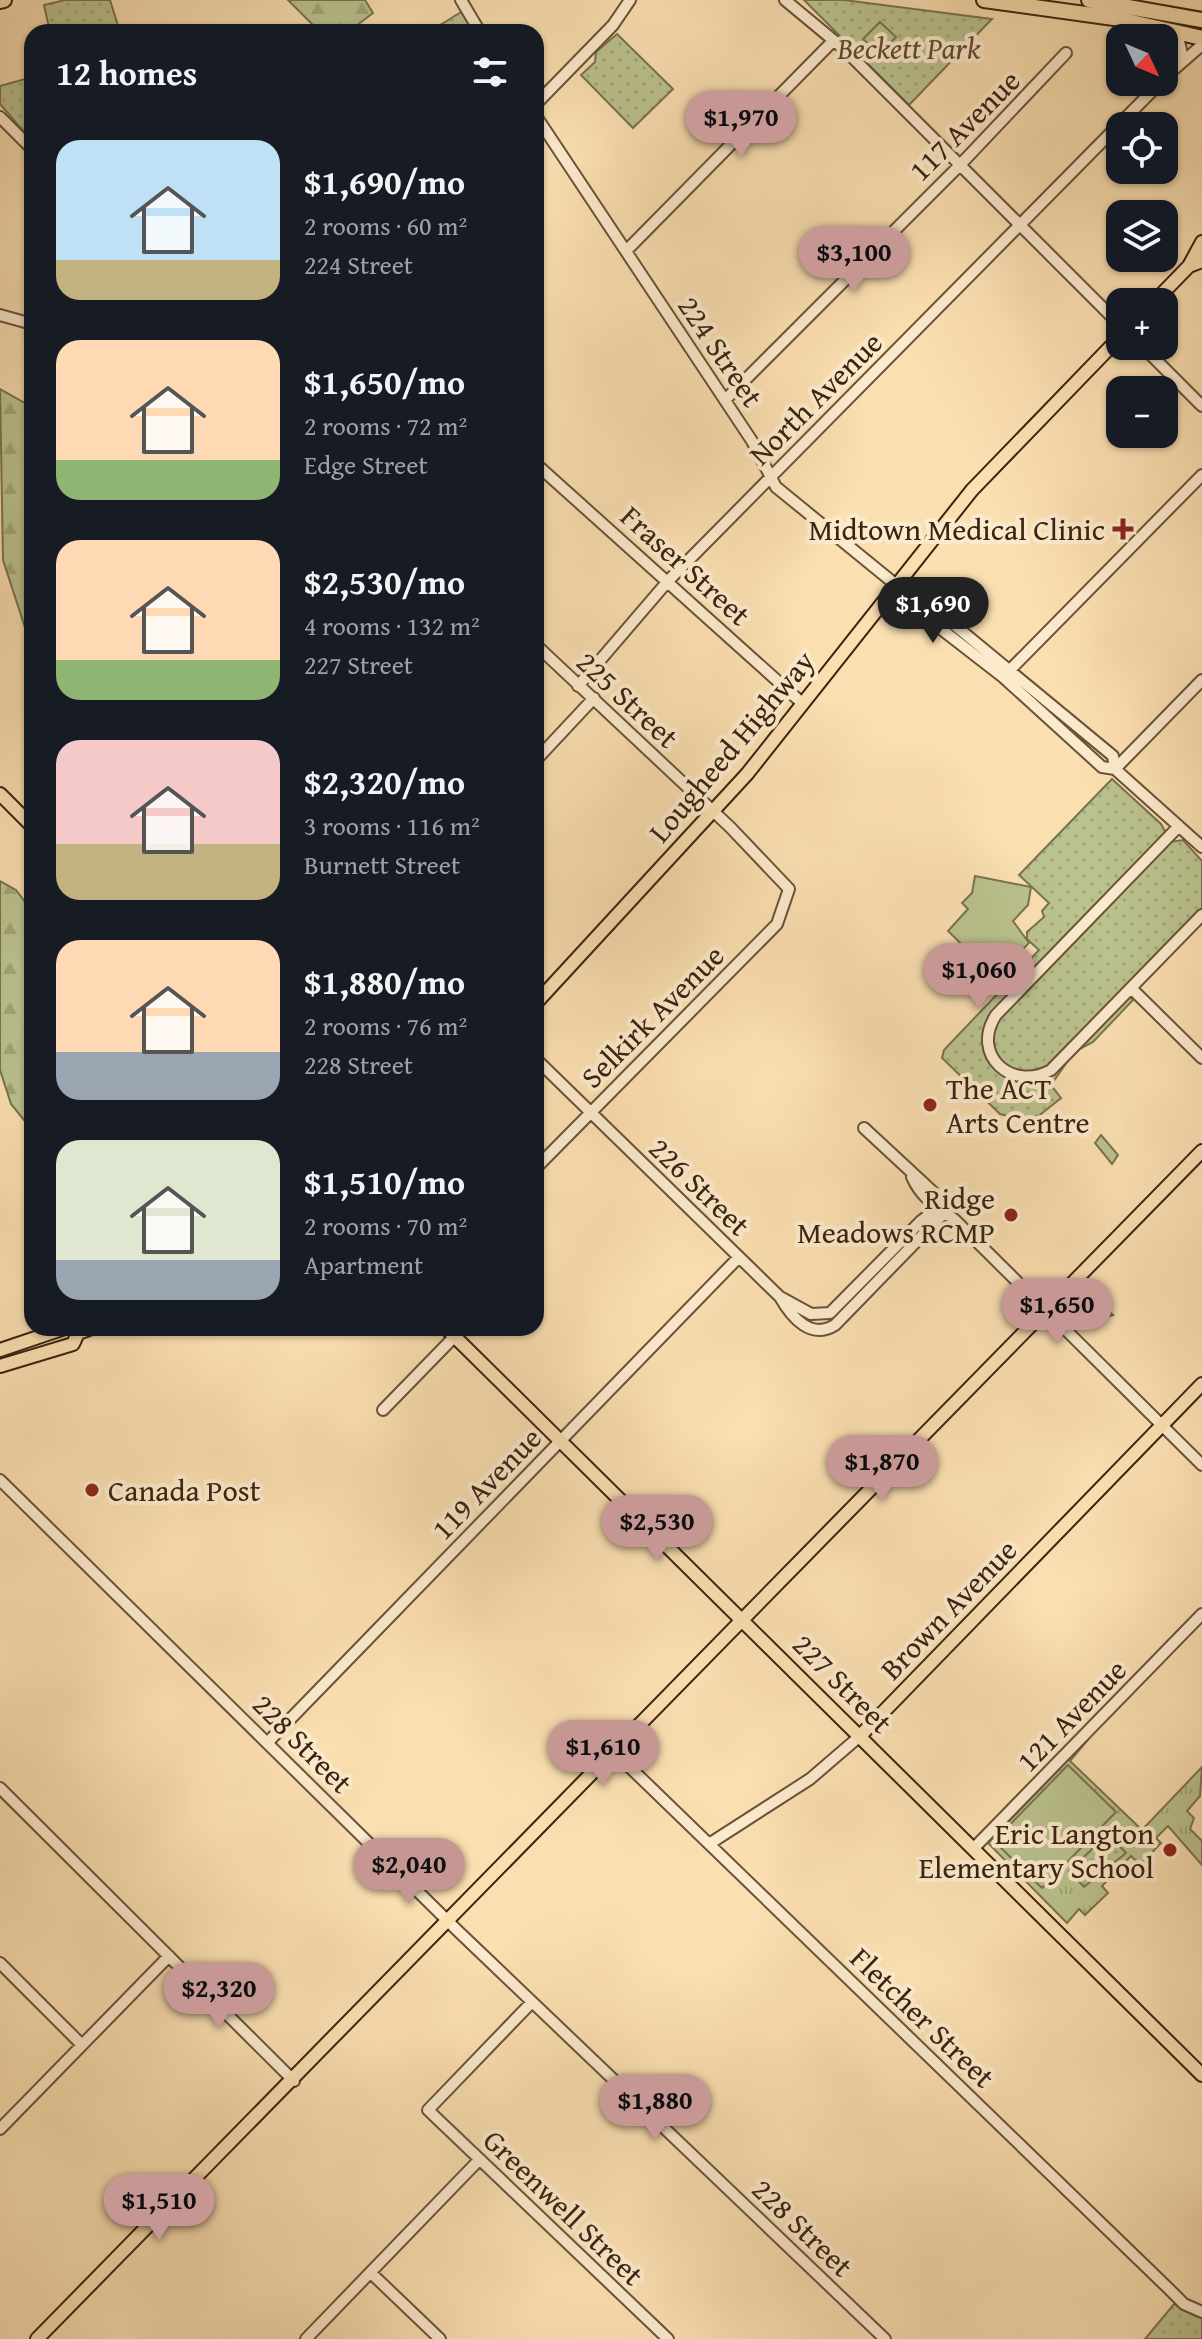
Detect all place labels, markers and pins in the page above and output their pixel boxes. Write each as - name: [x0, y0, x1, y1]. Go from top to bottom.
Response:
- pin: $1,970: [676, 91, 806, 159]
- pin: $3,100: [789, 226, 919, 294]
- place label: Midtown Medical Clinic: [808, 507, 1105, 551]
- marker: Midtown Medical Clinic: [1112, 518, 1134, 540]
- pin: $1,690: [868, 577, 998, 645]
- pin: $1,060: [914, 943, 1044, 1011]
- place label: The ACT Arts Centre: [946, 1066, 1089, 1144]
- marker: The ACT Arts Centre: [921, 1096, 939, 1114]
- place label: Ridge Meadows RCMP: [797, 1176, 995, 1254]
- marker: Ridge Meadows RCMP: [1002, 1206, 1020, 1224]
- pin: $1,650: [992, 1278, 1122, 1346]
- pin: $1,870: [817, 1435, 947, 1503]
- place label: Canada Post: [108, 1468, 261, 1512]
- marker: Canada Post: [83, 1481, 101, 1499]
- pin: $2,530: [592, 1495, 722, 1563]
- pin: $1,610: [538, 1720, 668, 1788]
- place label: Eric Langton Elementary School: [919, 1811, 1154, 1889]
- pin: $2,040: [344, 1838, 474, 1906]
- marker: Eric Langton Elementary School: [1161, 1841, 1179, 1859]
- pin: $2,320: [154, 1962, 284, 2030]
- pin: $1,880: [590, 2074, 720, 2142]
- pin: $1,510: [94, 2174, 224, 2242]

